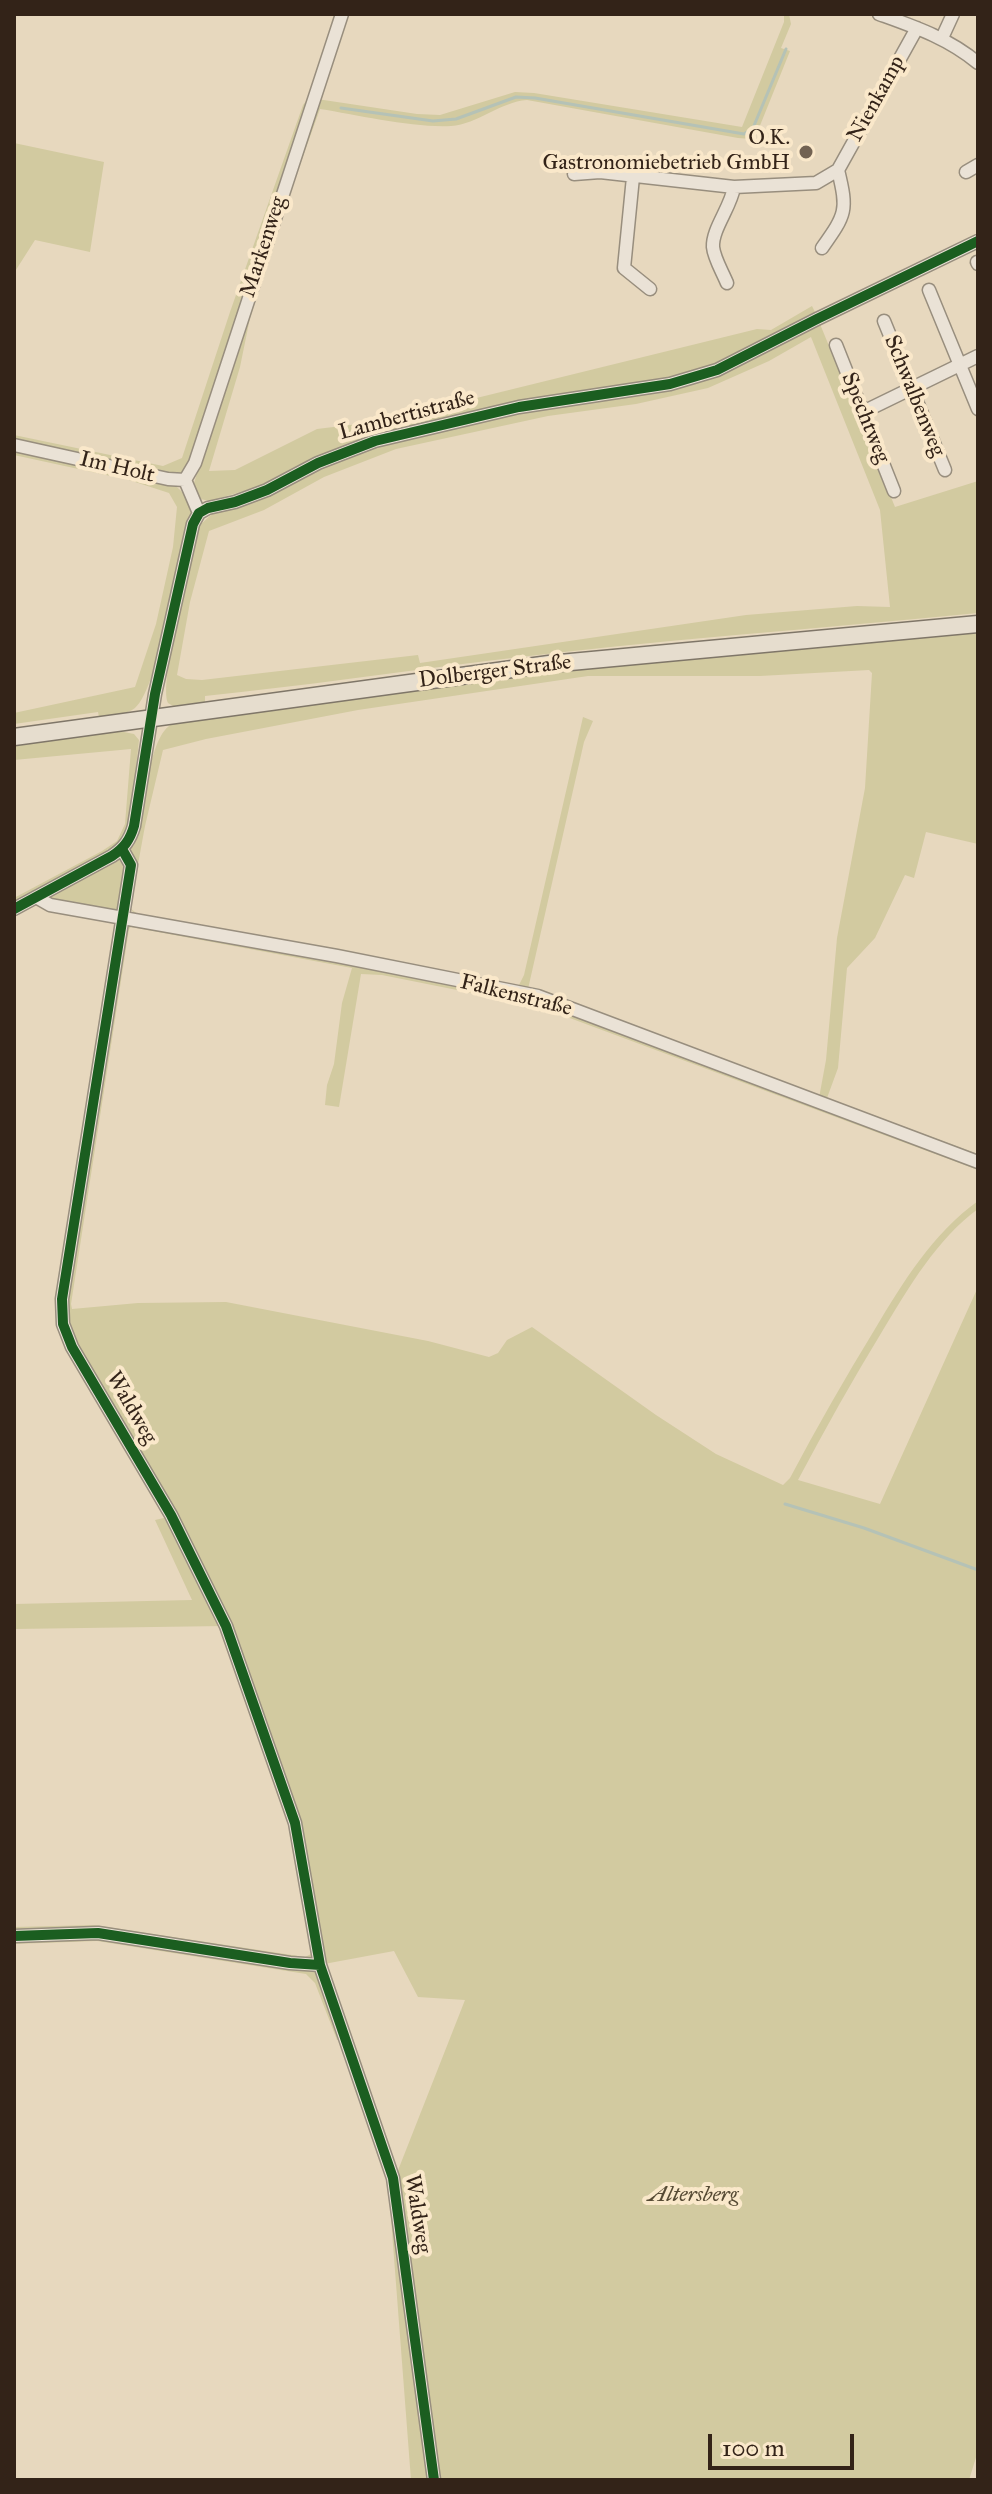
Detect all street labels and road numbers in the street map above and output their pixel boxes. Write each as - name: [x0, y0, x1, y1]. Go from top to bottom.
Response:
- street label: Nienkamp: [843, 51, 911, 147]
- street label: Markenweg: [235, 193, 293, 301]
- street label: Schwalbenweg: [878, 331, 950, 461]
- street label: Spechtweg: [835, 369, 895, 467]
- street label: Lambertistraße: [336, 385, 478, 447]
- street label: Im Holt: [77, 447, 157, 489]
- street label: Dolberger Straße: [417, 650, 573, 694]
- street label: Falkenstraße: [457, 969, 575, 1023]
- street label: Waldweg: [100, 1367, 162, 1449]
- street label: Waldweg: [398, 2173, 436, 2255]

